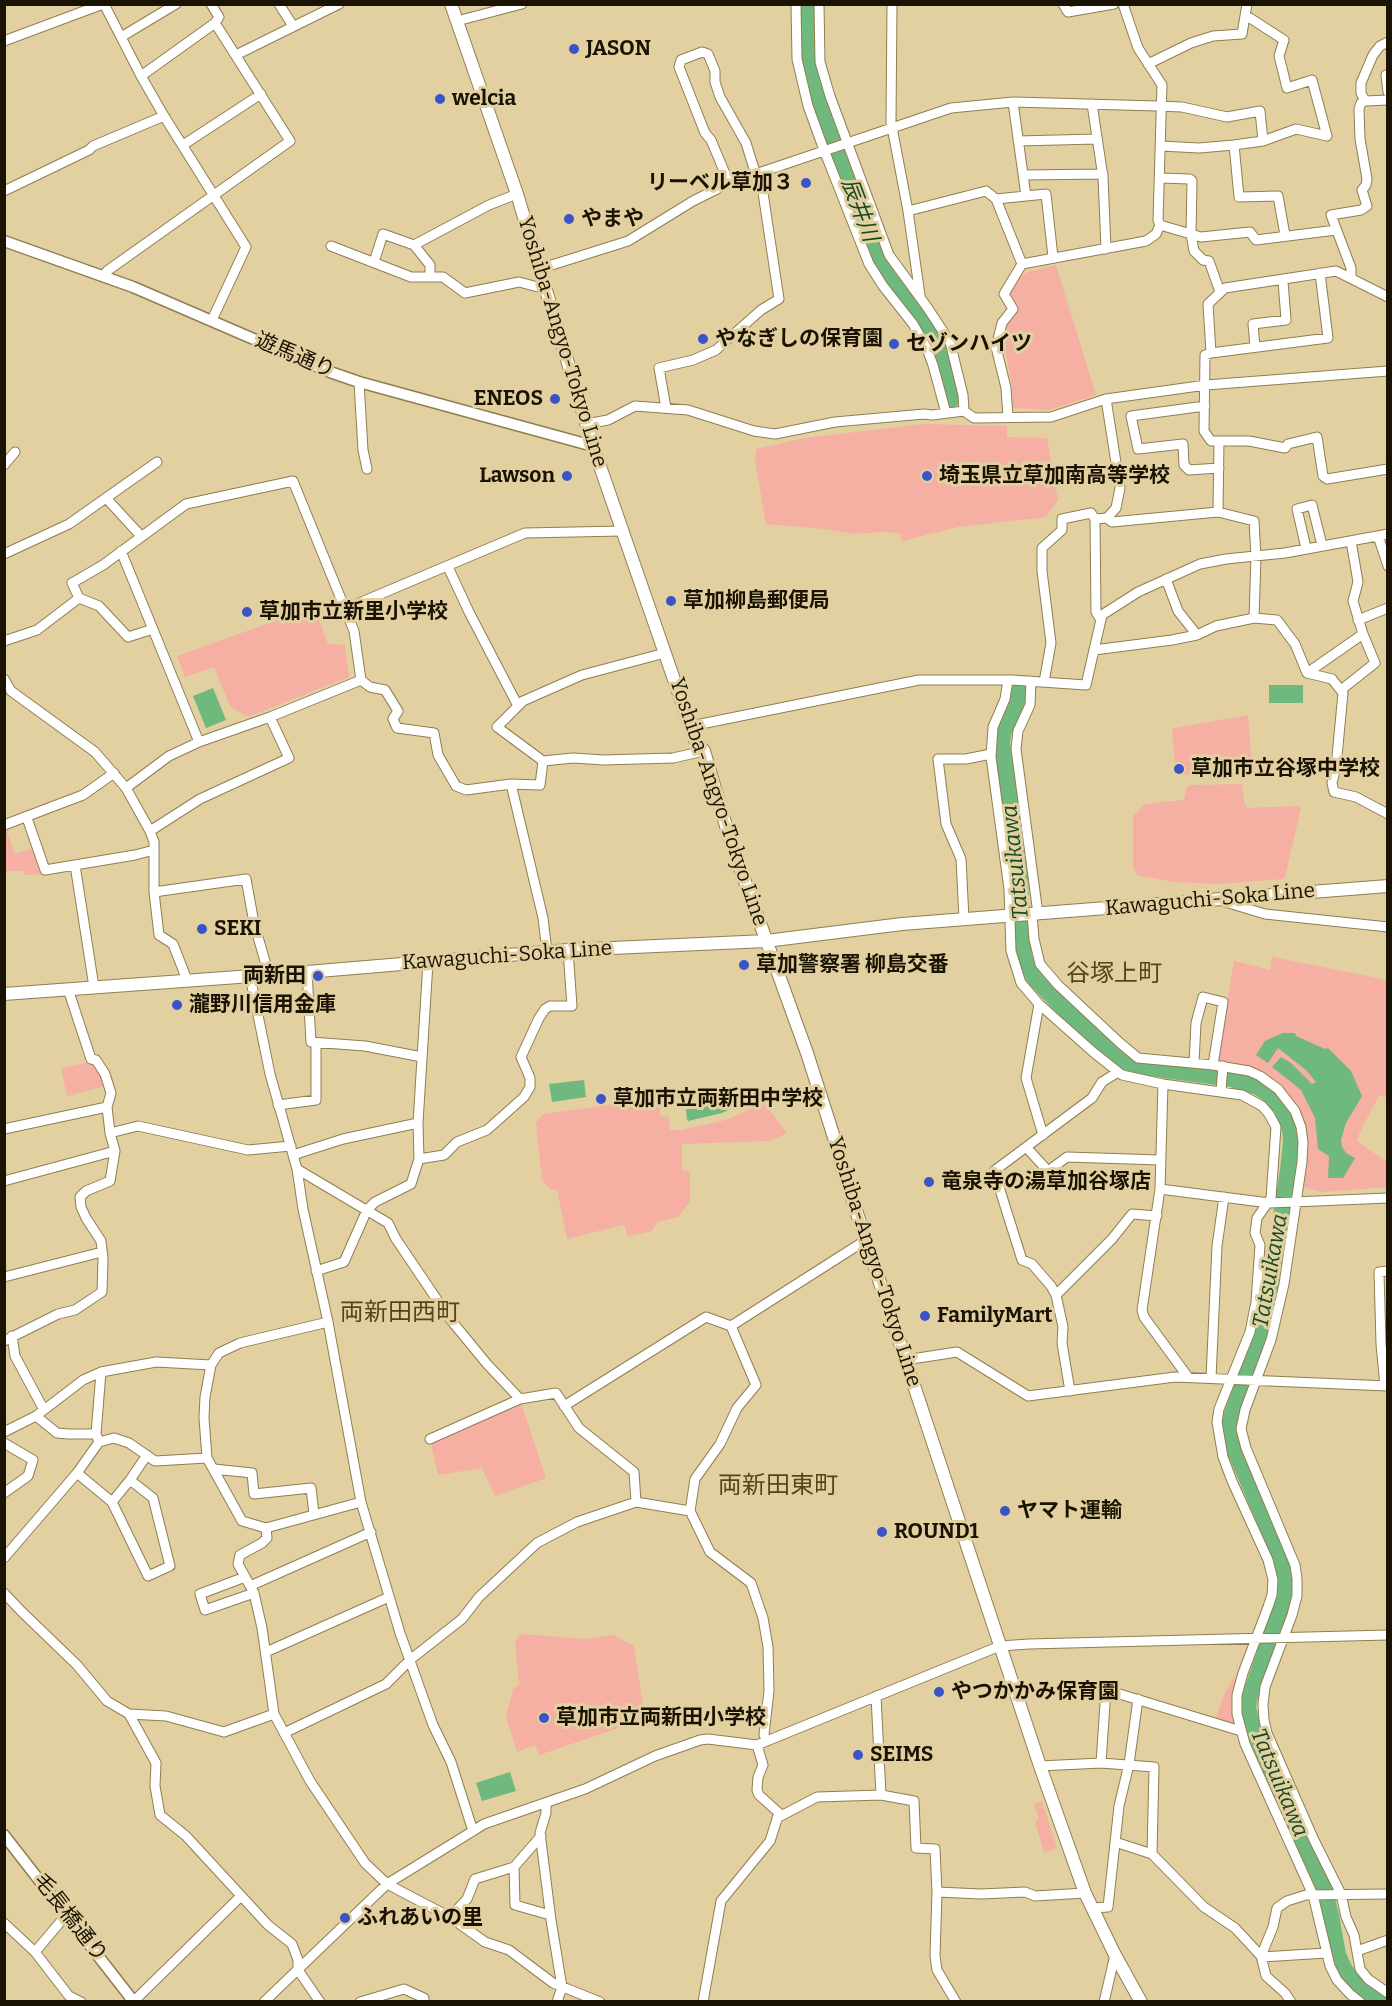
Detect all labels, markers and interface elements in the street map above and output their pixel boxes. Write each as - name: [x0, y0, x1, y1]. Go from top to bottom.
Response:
- place label: JASON: [586, 36, 651, 62]
- marker: JASON: [567, 42, 581, 56]
- place label: welcia: [452, 86, 516, 112]
- marker: welcia: [433, 92, 447, 106]
- place label: リーベル草加３: [647, 170, 794, 196]
- water label: 辰井川: [835, 174, 883, 246]
- marker: リーベル草加３: [799, 176, 813, 190]
- place label: やまや: [581, 206, 644, 232]
- marker: やまや: [562, 212, 576, 226]
- street label: Yoshiba-Angyo-Tokyo Line: [512, 214, 612, 470]
- place label: やなぎしの保育園: [715, 326, 883, 352]
- street label: 遊馬通り: [251, 328, 339, 384]
- place label: セゾンハイツ: [906, 331, 1032, 357]
- marker: やなぎしの保育園: [696, 332, 710, 346]
- marker: セゾンハイツ: [887, 337, 901, 351]
- place label: ENEOS: [474, 386, 543, 412]
- marker: ENEOS: [548, 392, 562, 406]
- place label: Lawson: [479, 463, 555, 489]
- place label: 埼玉県立草加南高等学校: [939, 463, 1170, 489]
- marker: Lawson: [560, 469, 574, 483]
- marker: 埼玉県立草加南高等学校: [920, 469, 934, 483]
- place label: 草加柳島郵便局: [683, 588, 830, 614]
- marker: 草加柳島郵便局: [664, 594, 678, 608]
- place label: 草加市立新里小学校: [259, 599, 448, 625]
- marker: 草加市立新里小学校: [240, 605, 254, 619]
- street label: Yoshiba-Angyo-Tokyo Line: [664, 675, 772, 929]
- place label: 草加市立谷塚中学校: [1191, 756, 1380, 782]
- marker: 草加市立谷塚中学校: [1172, 762, 1186, 776]
- water label: Tatsuikawa: [997, 803, 1035, 921]
- street label: Kawaguchi-Soka Line: [1104, 878, 1316, 922]
- place label: SEKI: [214, 916, 261, 942]
- marker: SEKI: [195, 922, 209, 936]
- street label: Kawaguchi-Soka Line: [401, 936, 613, 976]
- place label: 草加警察署 柳島交番: [756, 952, 949, 978]
- marker: 草加警察署 柳島交番: [737, 958, 751, 972]
- district label: 谷塚上町: [1066, 960, 1162, 988]
- place label: 両新田: [243, 963, 306, 989]
- marker: 両新田: [311, 969, 325, 983]
- place label: 瀧野川信用金庫: [189, 992, 336, 1018]
- marker: 瀧野川信用金庫: [170, 998, 184, 1012]
- place label: 草加市立両新田中学校: [613, 1086, 823, 1112]
- marker: 草加市立両新田中学校: [594, 1092, 608, 1106]
- street label: Yoshiba-Angyo-Tokyo Line: [822, 1134, 926, 1390]
- place label: 竜泉寺の湯草加谷塚店: [941, 1169, 1151, 1195]
- marker: 竜泉寺の湯草加谷塚店: [922, 1175, 936, 1189]
- water label: Tatsuikawa: [1248, 1212, 1294, 1330]
- district label: 両新田西町: [340, 1299, 460, 1327]
- place label: FamilyMart: [937, 1303, 1053, 1329]
- marker: FamilyMart: [918, 1309, 932, 1323]
- district label: 両新田東町: [718, 1472, 838, 1500]
- place label: ヤマト運輸: [1017, 1498, 1122, 1524]
- marker: ヤマト運輸: [998, 1504, 1012, 1518]
- place label: ROUND1: [894, 1519, 979, 1545]
- marker: ROUND1: [875, 1525, 889, 1539]
- place label: やつかかみ保育園: [951, 1679, 1119, 1705]
- marker: やつかかみ保育園: [932, 1685, 946, 1699]
- place label: 草加市立両新田小学校: [556, 1705, 766, 1731]
- marker: 草加市立両新田小学校: [537, 1711, 551, 1725]
- water label: Tatsuikawa: [1244, 1725, 1314, 1841]
- place label: SEIMS: [870, 1742, 933, 1768]
- marker: SEIMS: [851, 1748, 865, 1762]
- street label: 毛長橋通り: [28, 1869, 112, 1967]
- place label: ふれあいの里: [357, 1905, 483, 1931]
- marker: ふれあいの里: [338, 1911, 352, 1925]

